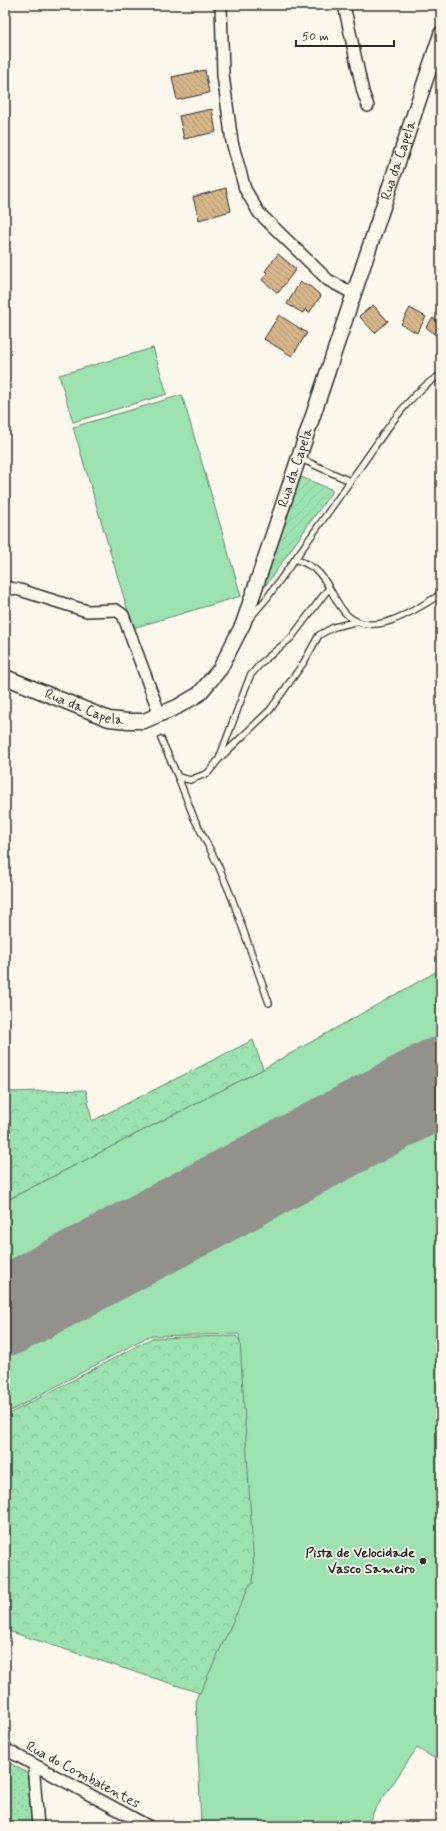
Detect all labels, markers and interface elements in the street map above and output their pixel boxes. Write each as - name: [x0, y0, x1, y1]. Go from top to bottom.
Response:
- scale bar: [296, 22, 394, 48]
- text: 50 m: [302, 29, 329, 45]
- street label: Rua da Capela: [377, 118, 421, 202]
- street label: Rua da Capela: [274, 425, 317, 510]
- street label: Rua da Capela: [42, 685, 125, 730]
- place label: Pista de Velocidade Vasco Sameiro: [305, 1544, 415, 1578]
- marker: Pista de Velocidade Vasco Sameiro: [418, 1556, 428, 1566]
- street label: Rua do Combatentes: [23, 1737, 143, 1813]

